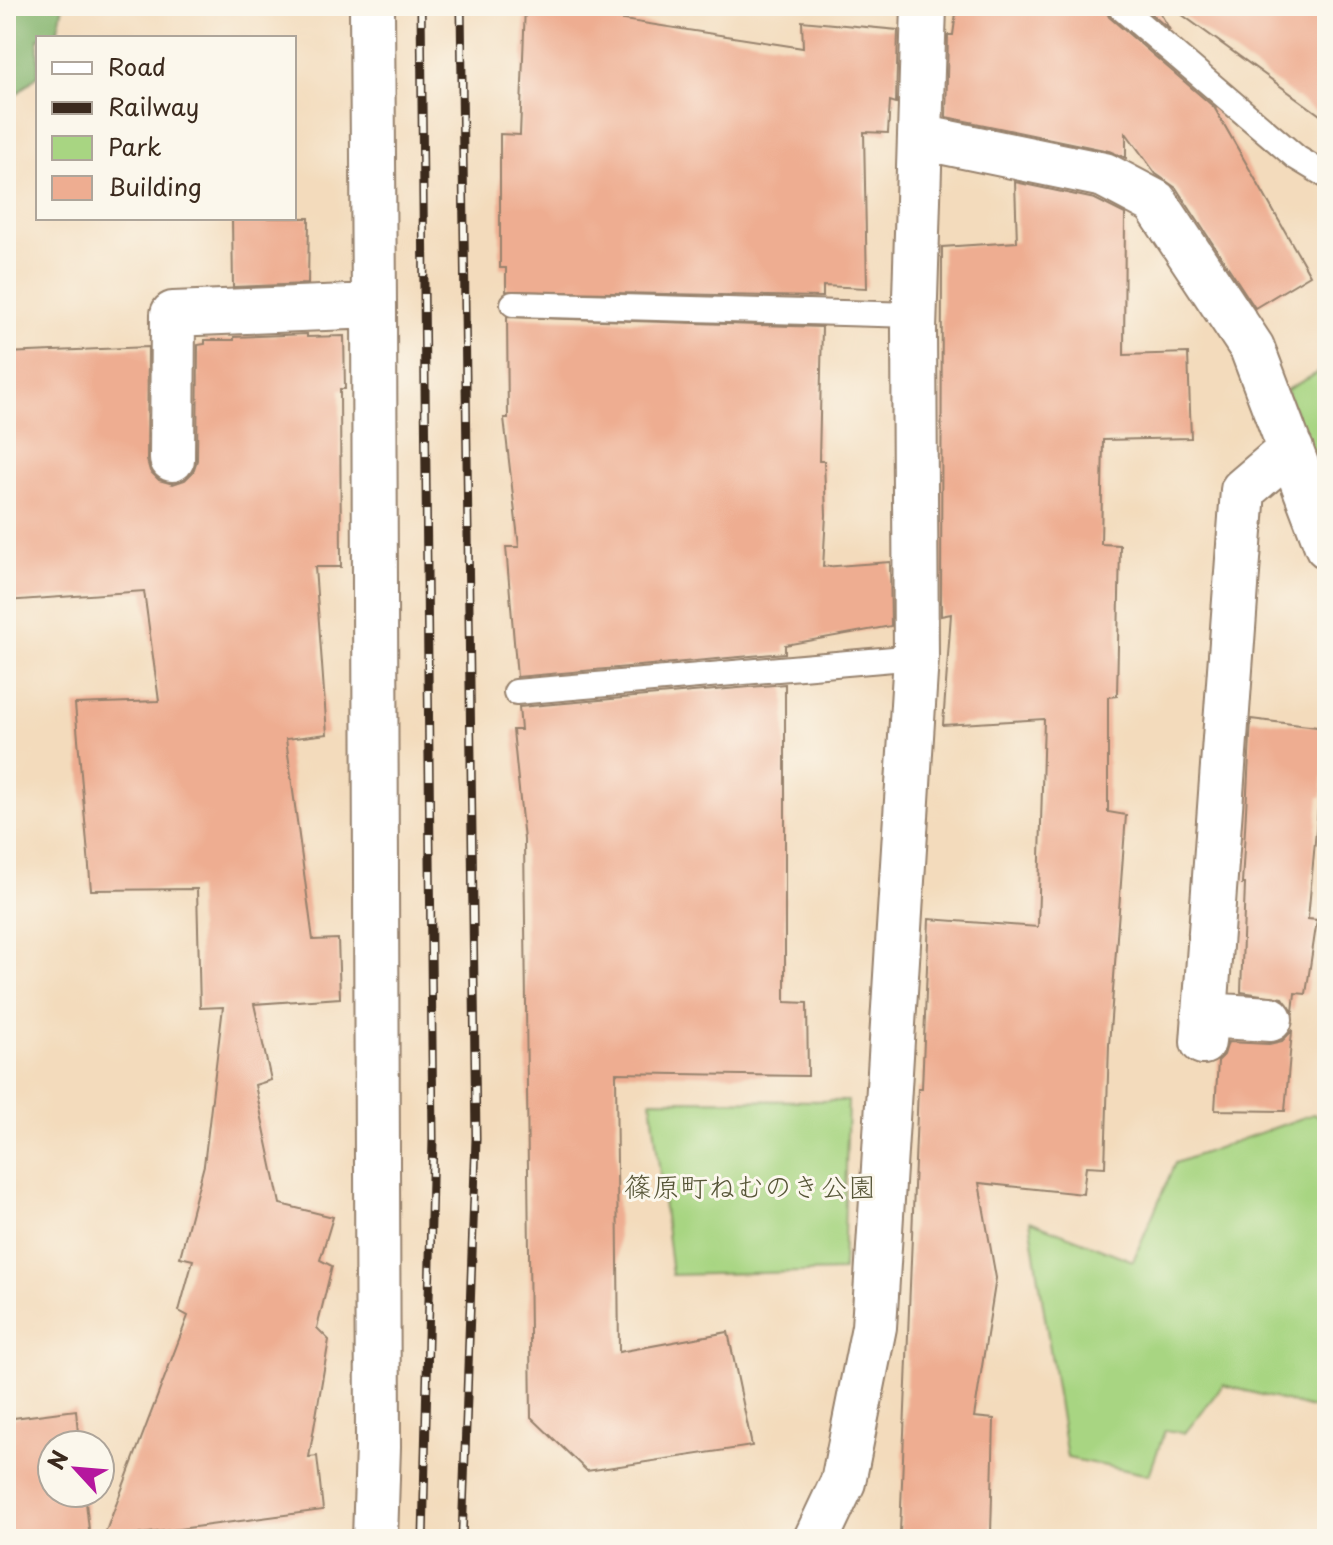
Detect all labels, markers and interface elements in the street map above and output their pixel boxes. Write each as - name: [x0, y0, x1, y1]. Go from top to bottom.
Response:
- legend: [36, 36, 296, 220]
- text: Road: [108, 48, 166, 84]
- text: Railway: [108, 88, 199, 124]
- text: Park: [108, 128, 162, 164]
- text: Building: [108, 168, 202, 204]
- park label: 篠原町ねむのき公園: [624, 1164, 876, 1207]
- north arrow: [36, 1429, 116, 1509]
- text: N: [38, 1445, 75, 1475]

